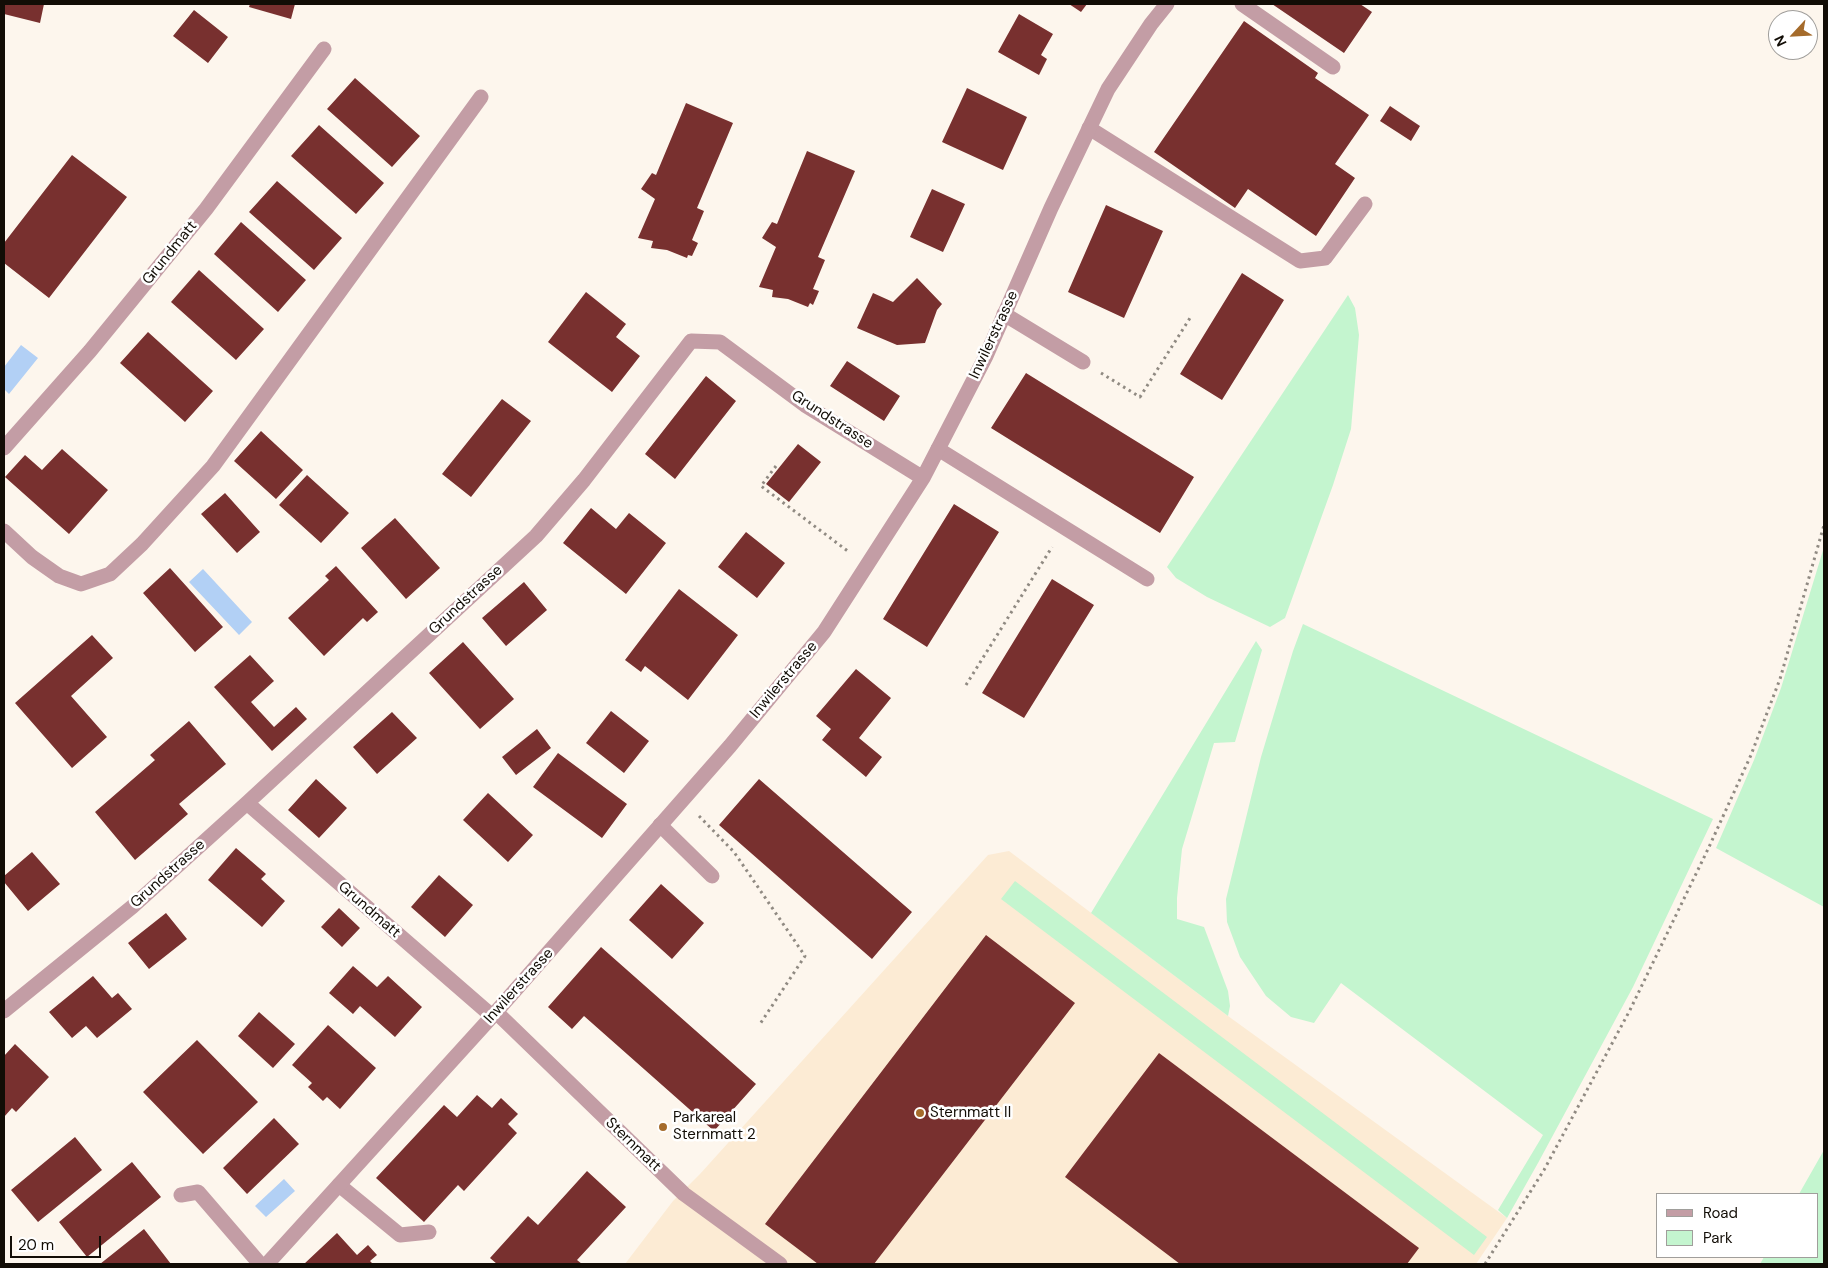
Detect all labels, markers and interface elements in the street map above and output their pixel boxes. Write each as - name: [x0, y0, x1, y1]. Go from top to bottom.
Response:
- north arrow: [1768, 10, 1818, 60]
- text: N: [1770, 32, 1791, 49]
- street label: Grundmatt: [139, 218, 201, 288]
- street label: Inwilerstrasse: [966, 288, 1022, 382]
- street label: Grundstrasse: [788, 387, 876, 453]
- street label: Grundstrasse: [426, 561, 506, 639]
- street label: Inwilerstrasse: [747, 638, 821, 722]
- street label: Grundstrasse: [127, 836, 209, 912]
- street label: Grundmatt: [334, 878, 404, 942]
- street label: Inwilerstrasse: [481, 945, 557, 1027]
- place label: Sternmatt II: [930, 1104, 1011, 1122]
- marker: Sternmatt II: [914, 1107, 926, 1119]
- place label: Parkareal Sternmatt 2: [673, 1109, 756, 1144]
- street label: Sternmatt: [602, 1114, 664, 1176]
- marker: Parkareal Sternmatt 2: [657, 1121, 669, 1133]
- legend: [1656, 1193, 1818, 1258]
- text: Road: [1703, 1203, 1738, 1223]
- scale bar: [12, 1226, 104, 1258]
- text: Park: [1703, 1228, 1733, 1248]
- text: 20 m: [18, 1235, 54, 1255]

